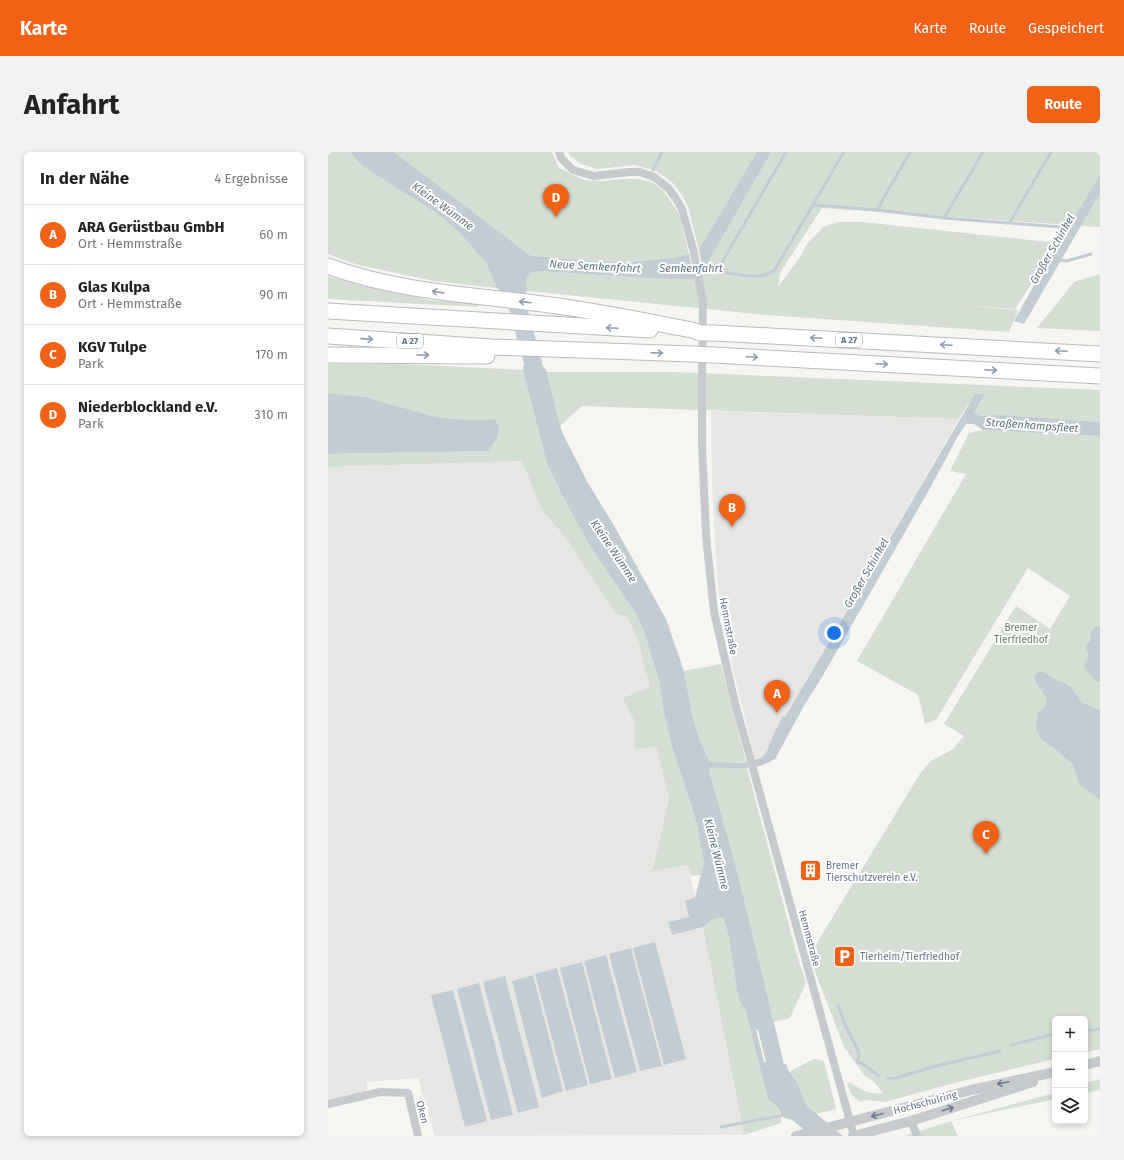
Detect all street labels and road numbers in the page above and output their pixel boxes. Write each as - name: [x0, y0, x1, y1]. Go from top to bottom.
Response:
- road number: A 27: [836, 333, 862, 347]
- road number: A 27: [397, 334, 423, 348]
- street label: Hemmstraße: [717, 597, 739, 656]
- street label: Hemmstraße: [796, 909, 822, 968]
- street label: Hochschulring: [892, 1089, 959, 1117]
- street label: Oken: [414, 1100, 430, 1125]

